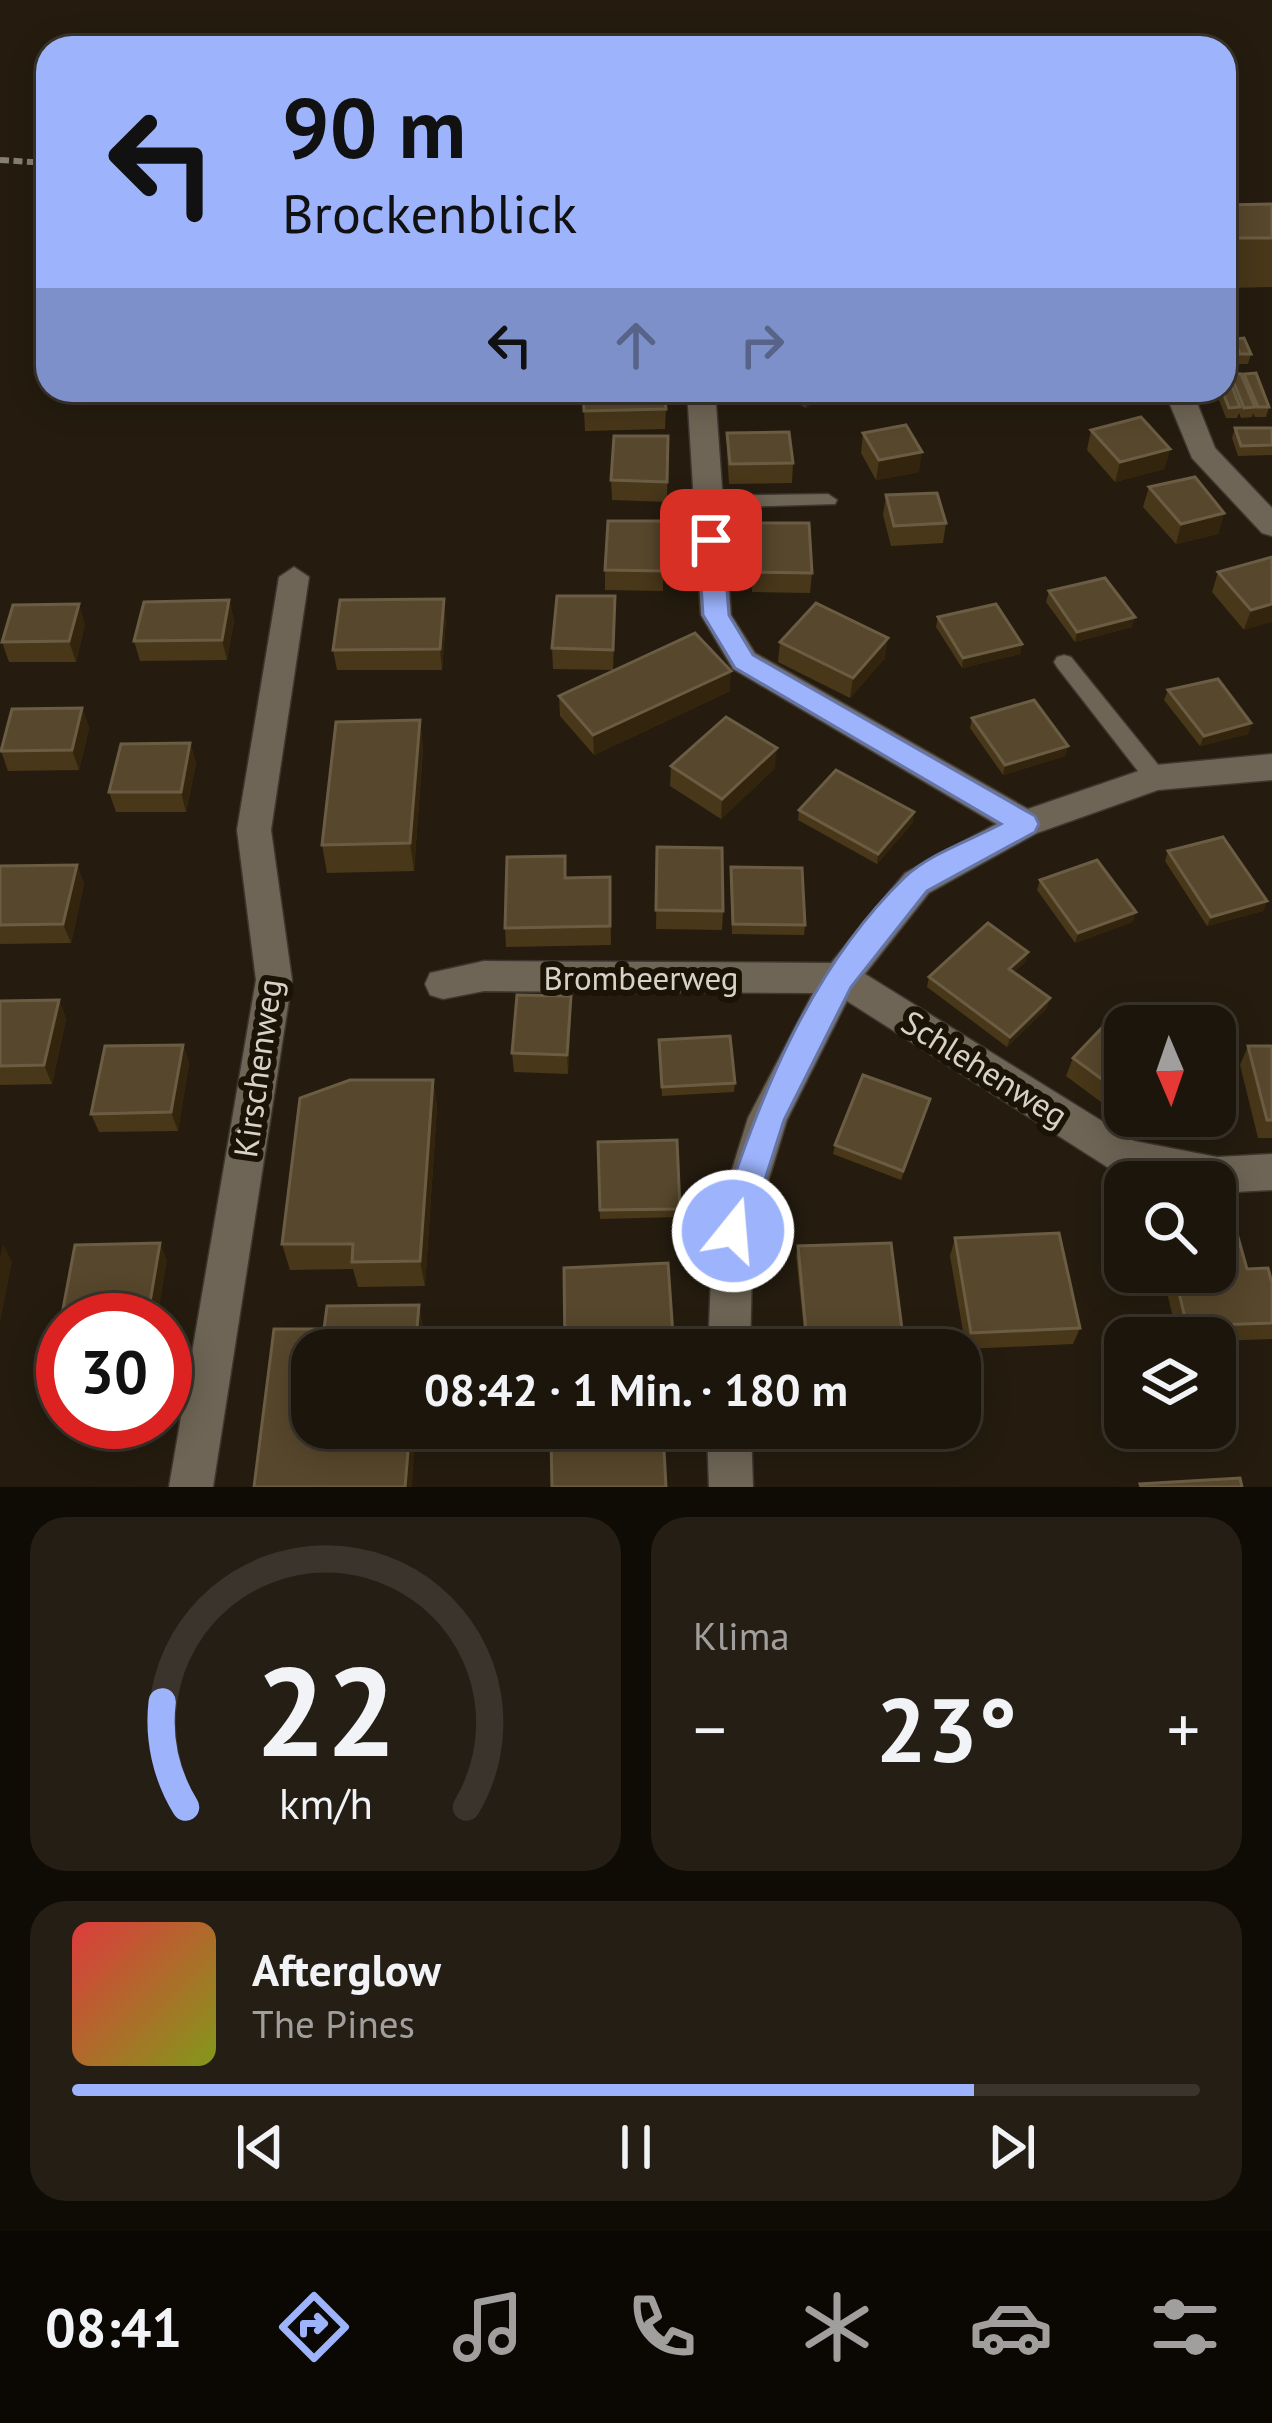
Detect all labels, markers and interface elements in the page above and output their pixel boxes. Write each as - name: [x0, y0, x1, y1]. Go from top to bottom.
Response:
- text: 90 m: [282, 72, 466, 181]
- icon: left: [84, 84, 240, 240]
- text: Brockenblick: [282, 178, 577, 248]
- icon: left: [477, 312, 543, 378]
- icon: ahead: [603, 312, 669, 378]
- icon: right: [729, 312, 795, 378]
- pin: [660, 489, 762, 591]
- icon: arrive: [678, 507, 744, 573]
- street label: Brombeerweg: [543, 956, 739, 999]
- street label: Kirschenweg: [223, 976, 291, 1160]
- street label: Schlehenweg: [894, 1000, 1076, 1136]
- north arrow: [1104, 1005, 1236, 1137]
- map controls: [1104, 1005, 1236, 1449]
- button: search: [1104, 1161, 1236, 1293]
- position arrow: [670, 1168, 796, 1294]
- speed limit sign: 30: [36, 1293, 192, 1449]
- button: layers: [1104, 1317, 1236, 1449]
- text: 08:42 · 1 Min. · 180 m: [424, 1360, 848, 1418]
- text: Klima: [693, 1610, 790, 1661]
- text: 22: [255, 1629, 396, 1790]
- text: 23°: [876, 1670, 1017, 1787]
- text: −: [693, 1686, 726, 1771]
- text: +: [1167, 1686, 1200, 1771]
- text: km/h: [278, 1775, 373, 1831]
- text: Afterglow: [252, 1940, 441, 1998]
- text: The Pines: [252, 1998, 415, 2049]
- icon: previous: [227, 2114, 293, 2180]
- icon: pause: [603, 2114, 669, 2180]
- icon: next: [979, 2114, 1045, 2180]
- icon: directions: [272, 2285, 356, 2369]
- icon: music: [446, 2285, 530, 2369]
- icon: phone: [620, 2285, 704, 2369]
- icon: climate: [795, 2285, 879, 2369]
- icon: car: [969, 2285, 1053, 2369]
- icon: filters: [1143, 2285, 1227, 2369]
- text: 08:41: [45, 2292, 182, 2362]

